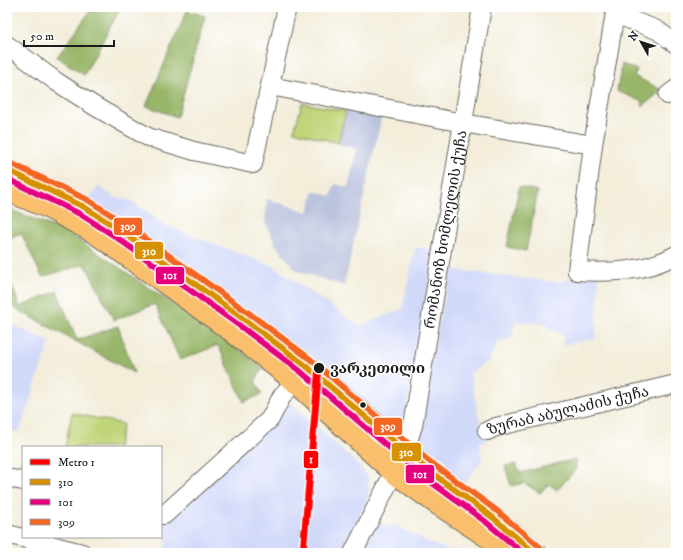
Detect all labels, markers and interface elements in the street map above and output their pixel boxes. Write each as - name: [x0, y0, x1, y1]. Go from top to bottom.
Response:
- scale bar: [24, 22, 114, 48]
- north arrow: [621, 22, 661, 62]
- text: N: [626, 28, 642, 44]
- text: 50 m: [30, 29, 54, 44]
- street label: რომანოზ ხომლელის ქუჩა: [420, 129, 471, 330]
- line badge: 309: [113, 217, 143, 236]
- text: 309: [120, 220, 136, 234]
- line badge: 310: [134, 241, 164, 260]
- text: 310: [142, 245, 156, 259]
- line badge: 101: [155, 266, 185, 285]
- text: 101: [163, 269, 177, 283]
- place label: ვარკეთილი: [330, 359, 425, 378]
- marker: ვარკეთილი: [312, 361, 326, 375]
- street label: ზურაბ აბულაძის ქუჩა: [484, 381, 651, 439]
- unlabelled marker: [358, 400, 368, 410]
- line badge: 309: [373, 417, 403, 436]
- text: 309: [380, 420, 396, 434]
- line badge: 310: [391, 442, 422, 462]
- legend: [22, 446, 162, 538]
- text: 310: [399, 446, 413, 460]
- line badge: 1: [303, 450, 319, 469]
- text: 1: [309, 453, 313, 467]
- text: Metro 1: [58, 455, 95, 470]
- line badge: 101: [405, 464, 435, 484]
- text: 101: [413, 468, 427, 482]
- text: 310: [58, 475, 73, 490]
- text: 101: [58, 495, 73, 510]
- text: 309: [58, 515, 75, 530]

